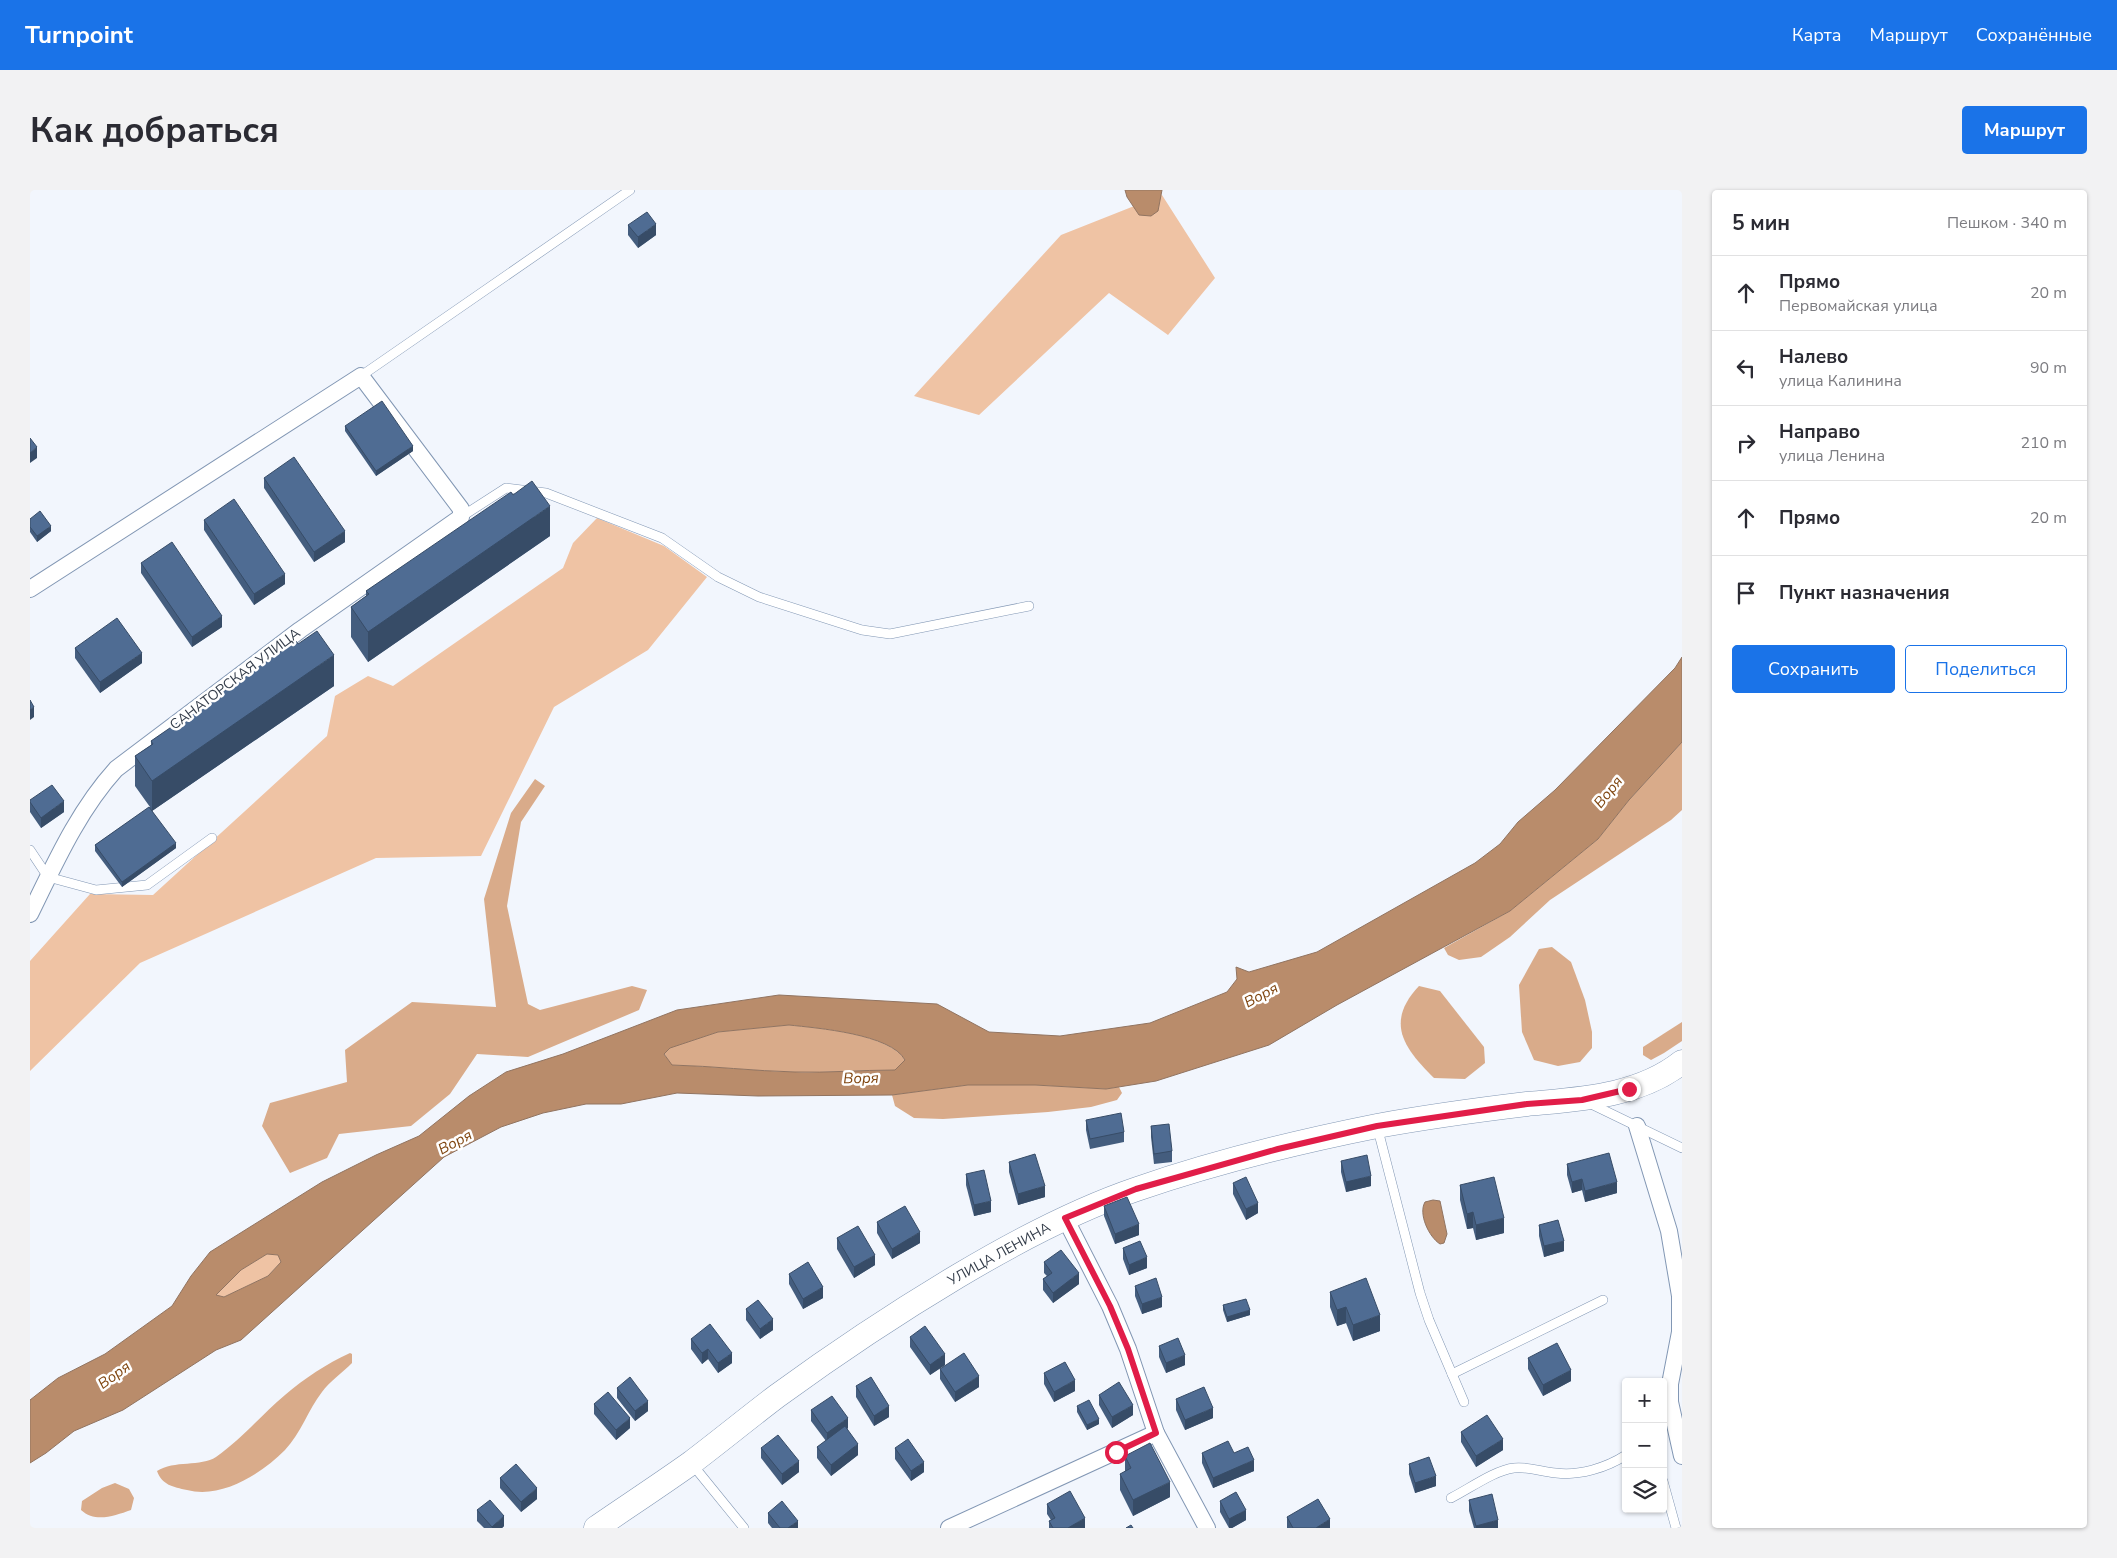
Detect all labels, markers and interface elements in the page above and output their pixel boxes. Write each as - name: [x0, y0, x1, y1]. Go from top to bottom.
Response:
- text: Turnpoint: [25, 19, 133, 51]
- text: Карта: [1792, 23, 1842, 47]
- text: Маршрут: [1870, 23, 1948, 47]
- text: Сохранённые: [1976, 23, 2092, 47]
- button: Маршрут: [1962, 106, 2087, 154]
- text: Как добраться: [30, 107, 279, 154]
- text: 5 мин: [1732, 209, 1790, 237]
- text: Пешком · 340 m: [1947, 212, 2067, 234]
- text: Прямо: [1779, 269, 1840, 295]
- icon: ahead: [1732, 279, 1760, 307]
- text: 20 m: [2030, 282, 2067, 304]
- text: Первомайская улица: [1779, 295, 1938, 317]
- text: Налево: [1779, 344, 1848, 370]
- icon: left: [1732, 354, 1760, 382]
- text: 90 m: [2030, 357, 2067, 379]
- text: улица Калинина: [1779, 370, 1902, 392]
- text: Направо: [1779, 419, 1860, 445]
- icon: right: [1732, 429, 1760, 457]
- text: 210 m: [2020, 432, 2067, 454]
- text: улица Ленина: [1779, 445, 1885, 467]
- icon: ahead: [1732, 504, 1760, 532]
- text: Прямо: [1779, 505, 1840, 531]
- text: 20 m: [2030, 507, 2067, 529]
- icon: arrive: [1732, 579, 1760, 607]
- text: Пункт назначения: [1779, 580, 1950, 606]
- street label: САНАТОРСКАЯ УЛИЦА: [166, 624, 304, 734]
- button: Сохранить: [1732, 645, 1895, 693]
- button: Поделиться: [1905, 645, 2067, 693]
- water label: Воря: [1589, 772, 1627, 812]
- water label: Воря: [1241, 978, 1281, 1012]
- water label: Воря: [843, 1068, 879, 1088]
- route end: [1618, 1078, 1641, 1101]
- water label: Воря: [435, 1125, 475, 1159]
- street label: УЛИЦА ЛЕНИНА: [943, 1218, 1054, 1291]
- water label: Воря: [94, 1356, 134, 1394]
- map controls: [1622, 1378, 1667, 1513]
- button: +: [1622, 1378, 1667, 1423]
- button: −: [1622, 1423, 1667, 1468]
- route start: [1105, 1441, 1128, 1464]
- button: layers: [1622, 1468, 1667, 1513]

